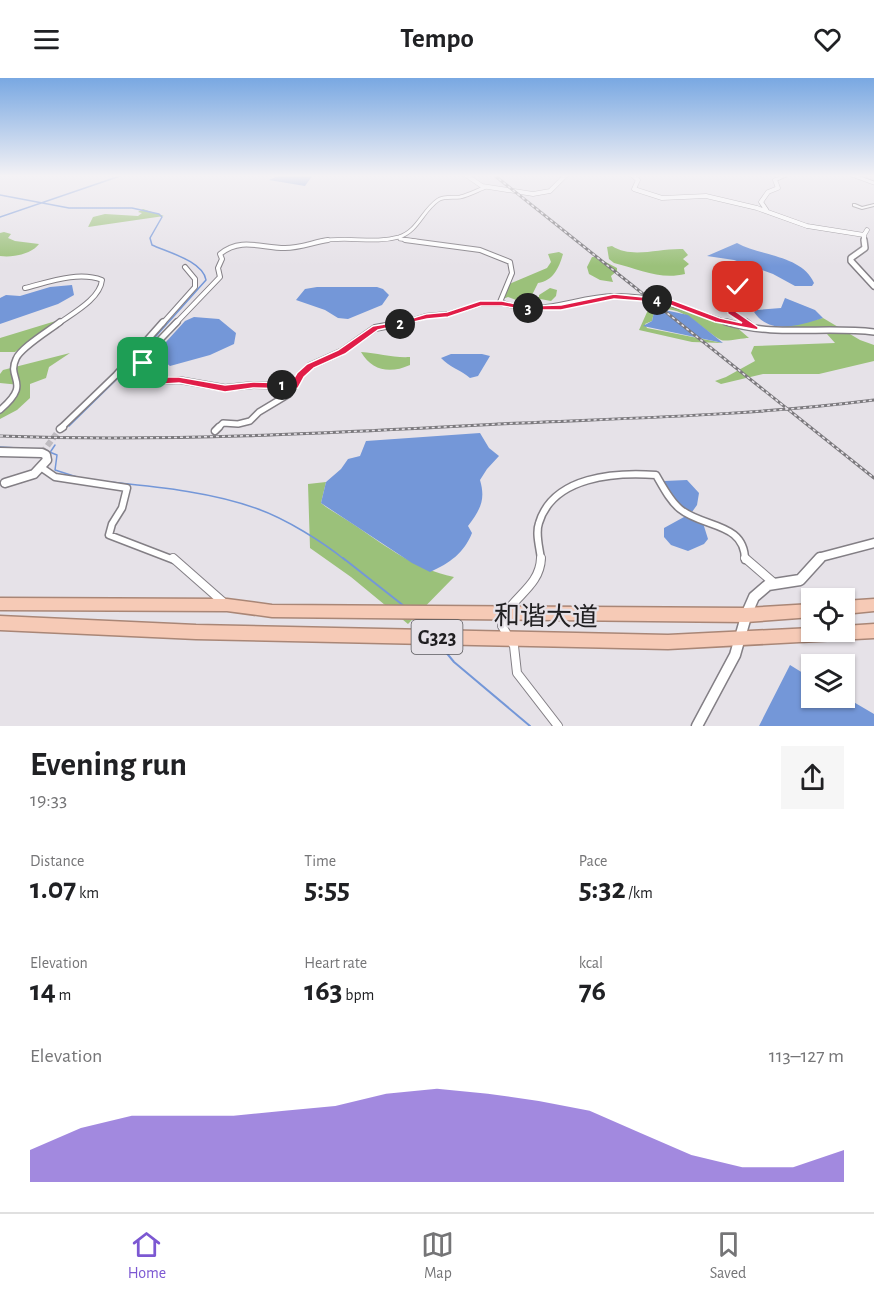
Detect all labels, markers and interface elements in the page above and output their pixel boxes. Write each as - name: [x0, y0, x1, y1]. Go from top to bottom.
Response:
- icon: menu: [30, 23, 63, 56]
- icon: heart: [811, 23, 844, 56]
- text: Tempo: [400, 25, 474, 52]
- pin: [712, 261, 763, 312]
- icon: check: [721, 270, 754, 303]
- pin: 4: [642, 285, 672, 315]
- text: 4: [653, 292, 661, 308]
- pin: 3: [513, 293, 543, 323]
- text: 3: [525, 300, 531, 316]
- pin: 2: [385, 309, 415, 339]
- text: 2: [396, 316, 404, 332]
- pin: [117, 337, 168, 388]
- icon: arrive: [126, 346, 159, 379]
- pin: 1: [267, 370, 297, 400]
- text: 1: [279, 377, 285, 393]
- map controls: [801, 588, 855, 708]
- button: locate: [801, 588, 855, 642]
- street label: 和谐大道: [494, 601, 598, 631]
- road number: G323: [412, 620, 462, 654]
- button: layers: [801, 654, 855, 708]
- button: share: [781, 746, 844, 809]
- text: Evening run: [30, 749, 187, 782]
- text: 19:33: [30, 790, 67, 810]
- text: Distance: [30, 853, 84, 869]
- text: Time: [304, 853, 336, 869]
- text: Pace: [579, 853, 607, 869]
- text: 1.07: [30, 874, 76, 904]
- text: 5:55: [304, 874, 350, 904]
- text: 5:32: [579, 874, 626, 904]
- text: km: [76, 885, 99, 901]
- text: /km: [626, 885, 653, 901]
- text: Elevation: [30, 955, 88, 971]
- text: Heart rate: [304, 955, 367, 971]
- text: kcal: [579, 955, 603, 971]
- text: 14: [30, 976, 56, 1006]
- text: 163: [304, 976, 343, 1006]
- text: 76: [579, 976, 606, 1006]
- text: m: [56, 987, 71, 1003]
- text: bpm: [343, 987, 374, 1003]
- text: Elevation: [30, 1046, 102, 1066]
- text: 113–127 m: [769, 1046, 844, 1066]
- tab: Home: [128, 1228, 166, 1283]
- tab: Map: [421, 1228, 454, 1283]
- tab: Saved: [710, 1228, 746, 1283]

